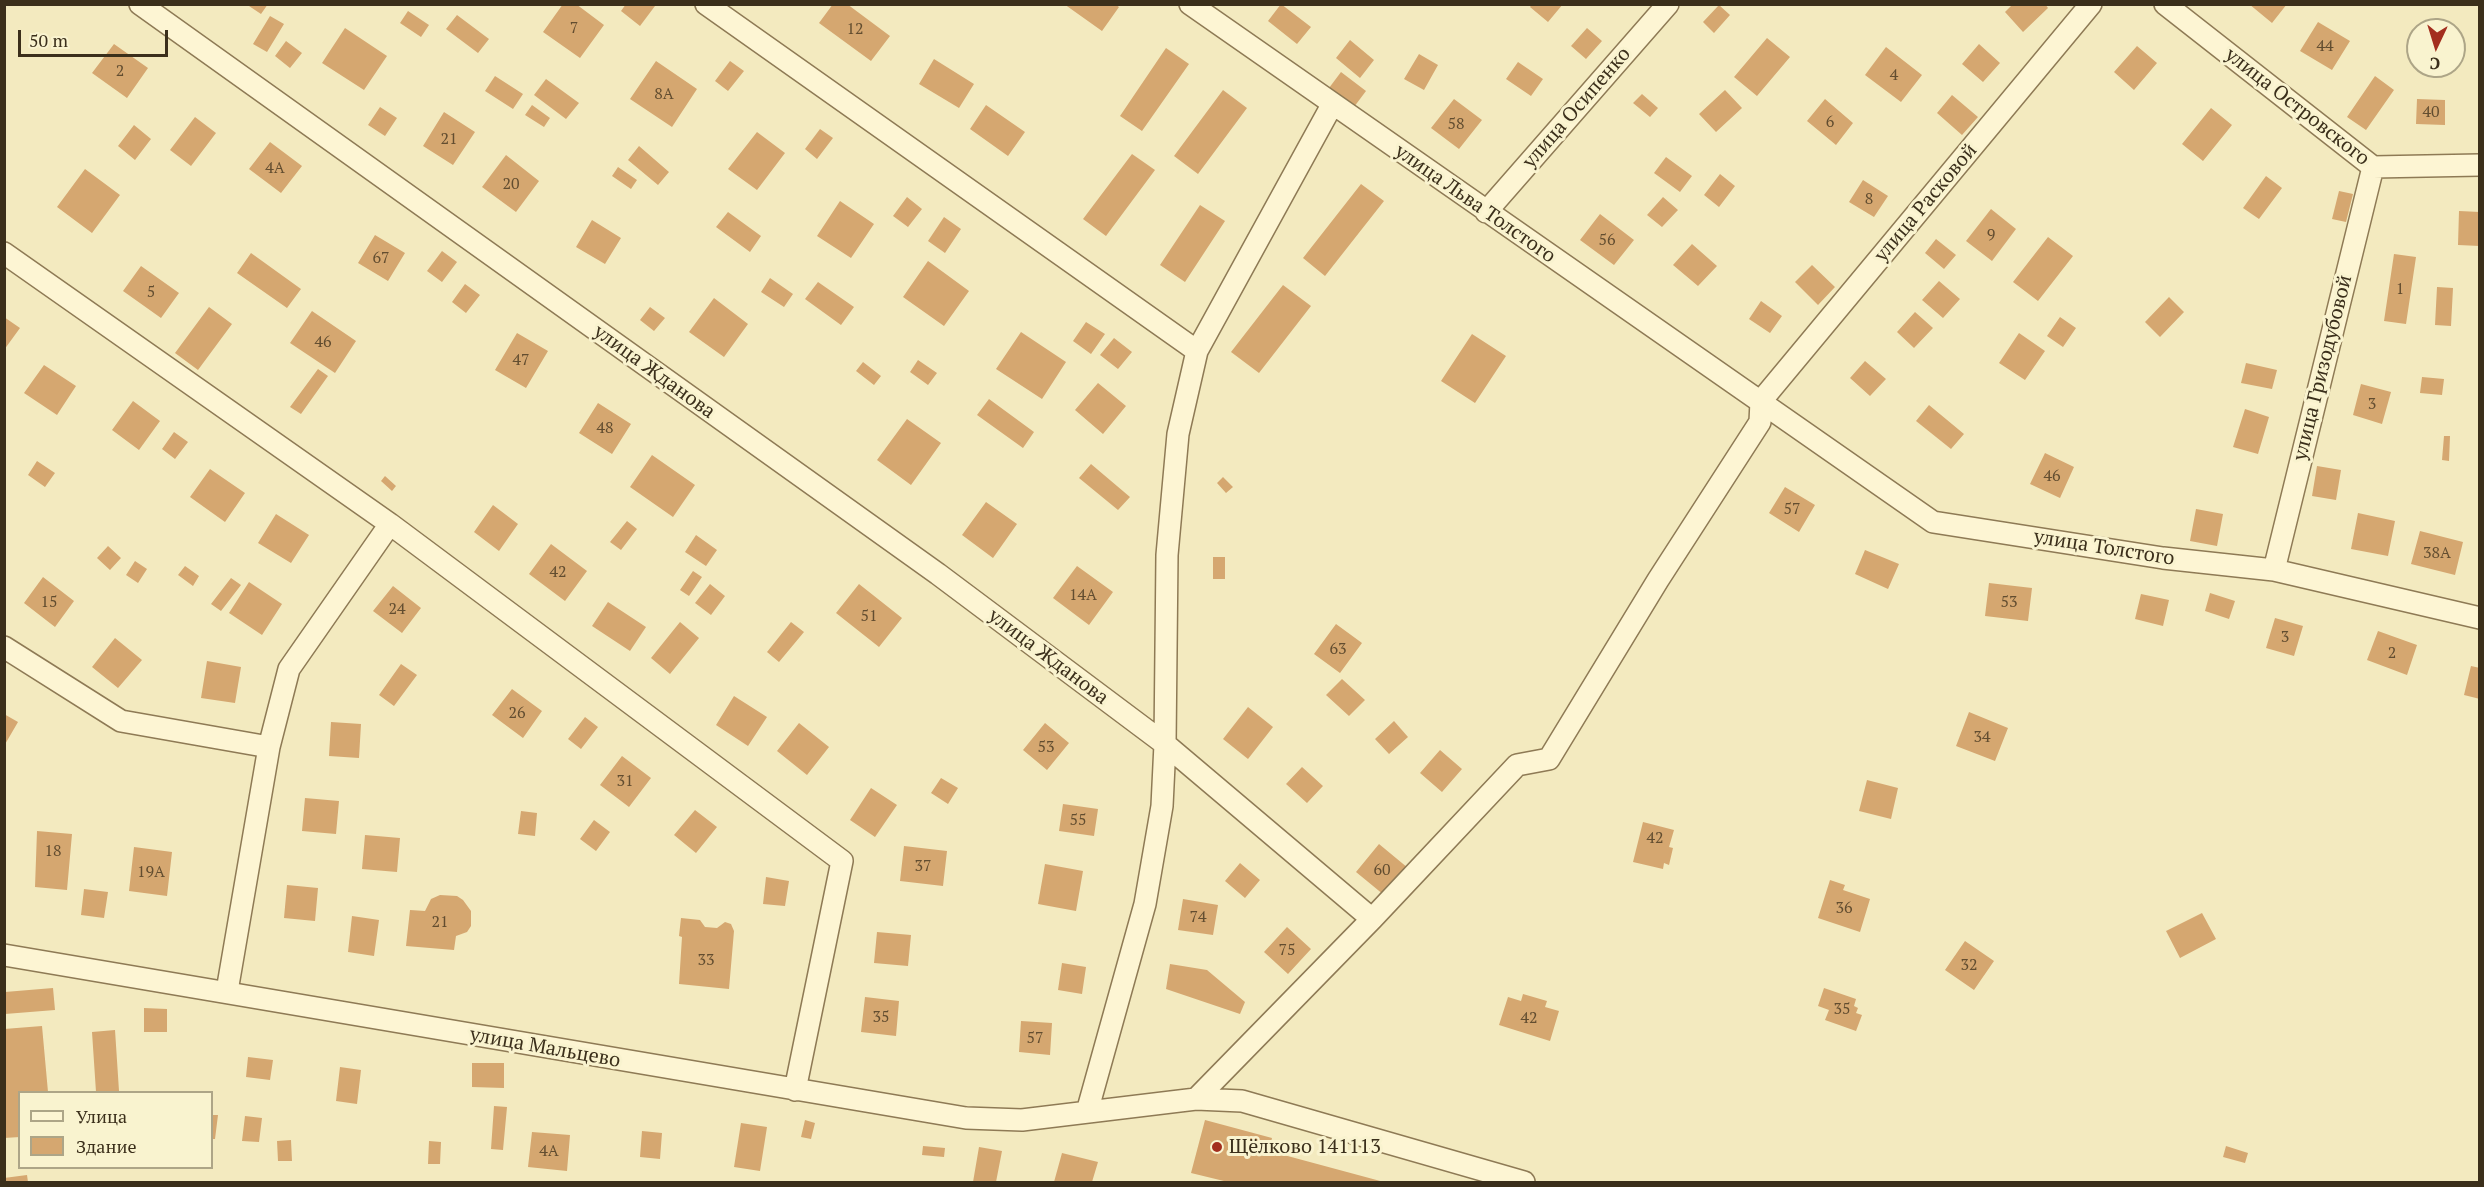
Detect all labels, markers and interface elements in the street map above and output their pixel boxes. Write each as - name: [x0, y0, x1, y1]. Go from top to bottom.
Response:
- scale bar: [21, 18, 171, 56]
- house number: 7: [570, 18, 578, 38]
- north arrow: [2406, 18, 2466, 78]
- house number: 12: [846, 19, 864, 39]
- text: 50 m: [29, 28, 68, 52]
- house number: 44: [2316, 36, 2334, 56]
- street label: улица Осипенко: [1518, 43, 1636, 173]
- street label: улица Островского: [2220, 43, 2374, 171]
- text: С: [2429, 53, 2441, 75]
- house number: 2: [116, 61, 124, 81]
- house number: 4: [1890, 65, 1898, 85]
- house number: 8А: [654, 84, 674, 104]
- house number: 40: [2422, 102, 2440, 122]
- house number: 6: [1826, 112, 1834, 132]
- house number: 58: [1447, 114, 1465, 134]
- house number: 21: [440, 129, 458, 149]
- street label: улица Льва Толстого: [1390, 139, 1560, 269]
- street label: улица Расковой: [1870, 139, 1982, 267]
- house number: 4А: [265, 158, 285, 178]
- house number: 20: [502, 174, 520, 194]
- house number: 8: [1865, 189, 1873, 209]
- house number: 9: [1987, 225, 1995, 245]
- house number: 56: [1598, 230, 1616, 250]
- house number: 67: [372, 248, 390, 268]
- street label: улица Гризодубовой: [2288, 273, 2358, 463]
- house number: 1: [2396, 279, 2404, 299]
- house number: 5: [147, 282, 155, 302]
- street label: улица Жданова: [589, 320, 719, 424]
- house number: 46: [314, 332, 332, 352]
- house number: 47: [512, 350, 530, 370]
- house number: 3: [2368, 394, 2376, 414]
- house number: 48: [596, 418, 614, 438]
- house number: 46: [2043, 466, 2061, 486]
- house number: 57: [1783, 499, 1801, 519]
- street label: улица Толстого: [2032, 525, 2176, 571]
- house number: 38А: [2423, 543, 2451, 563]
- house number: 42: [549, 562, 567, 582]
- house number: 14А: [1069, 585, 1097, 605]
- house number: 15: [40, 592, 58, 612]
- house number: 53: [2000, 592, 2018, 612]
- house number: 24: [388, 599, 406, 619]
- street label: улица Жданова: [983, 604, 1113, 710]
- house number: 51: [860, 606, 878, 626]
- house number: 3: [2281, 627, 2289, 647]
- house number: 63: [1329, 639, 1347, 659]
- house number: 2: [2388, 643, 2396, 663]
- house number: 26: [508, 703, 526, 723]
- house number: 34: [1973, 727, 1991, 747]
- house number: 53: [1037, 737, 1055, 757]
- house number: 31: [616, 771, 634, 791]
- house number: 55: [1069, 810, 1087, 830]
- house number: 42: [1646, 828, 1664, 848]
- house number: 18: [44, 841, 62, 861]
- house number: 37: [914, 856, 932, 876]
- house number: 60: [1373, 860, 1391, 880]
- house number: 19А: [137, 862, 165, 882]
- house number: 36: [1835, 898, 1853, 918]
- house number: 74: [1189, 907, 1207, 927]
- house number: 21: [431, 912, 449, 932]
- house number: 75: [1278, 940, 1296, 960]
- house number: 33: [697, 950, 715, 970]
- house number: 32: [1960, 955, 1978, 975]
- house number: 35: [1833, 999, 1851, 1019]
- house number: 35: [872, 1007, 890, 1027]
- house number: 42: [1520, 1008, 1538, 1028]
- street label: улица Мальцево: [468, 1023, 622, 1073]
- house number: 57: [1026, 1028, 1044, 1048]
- legend: [18, 1091, 213, 1169]
- text: Улица: [76, 1104, 127, 1128]
- text: Здание: [76, 1134, 136, 1158]
- place label: Щёлково 141113: [1229, 1135, 1381, 1159]
- marker: Щёлково 141113: [1210, 1140, 1224, 1154]
- house number: 4А: [539, 1141, 559, 1161]

